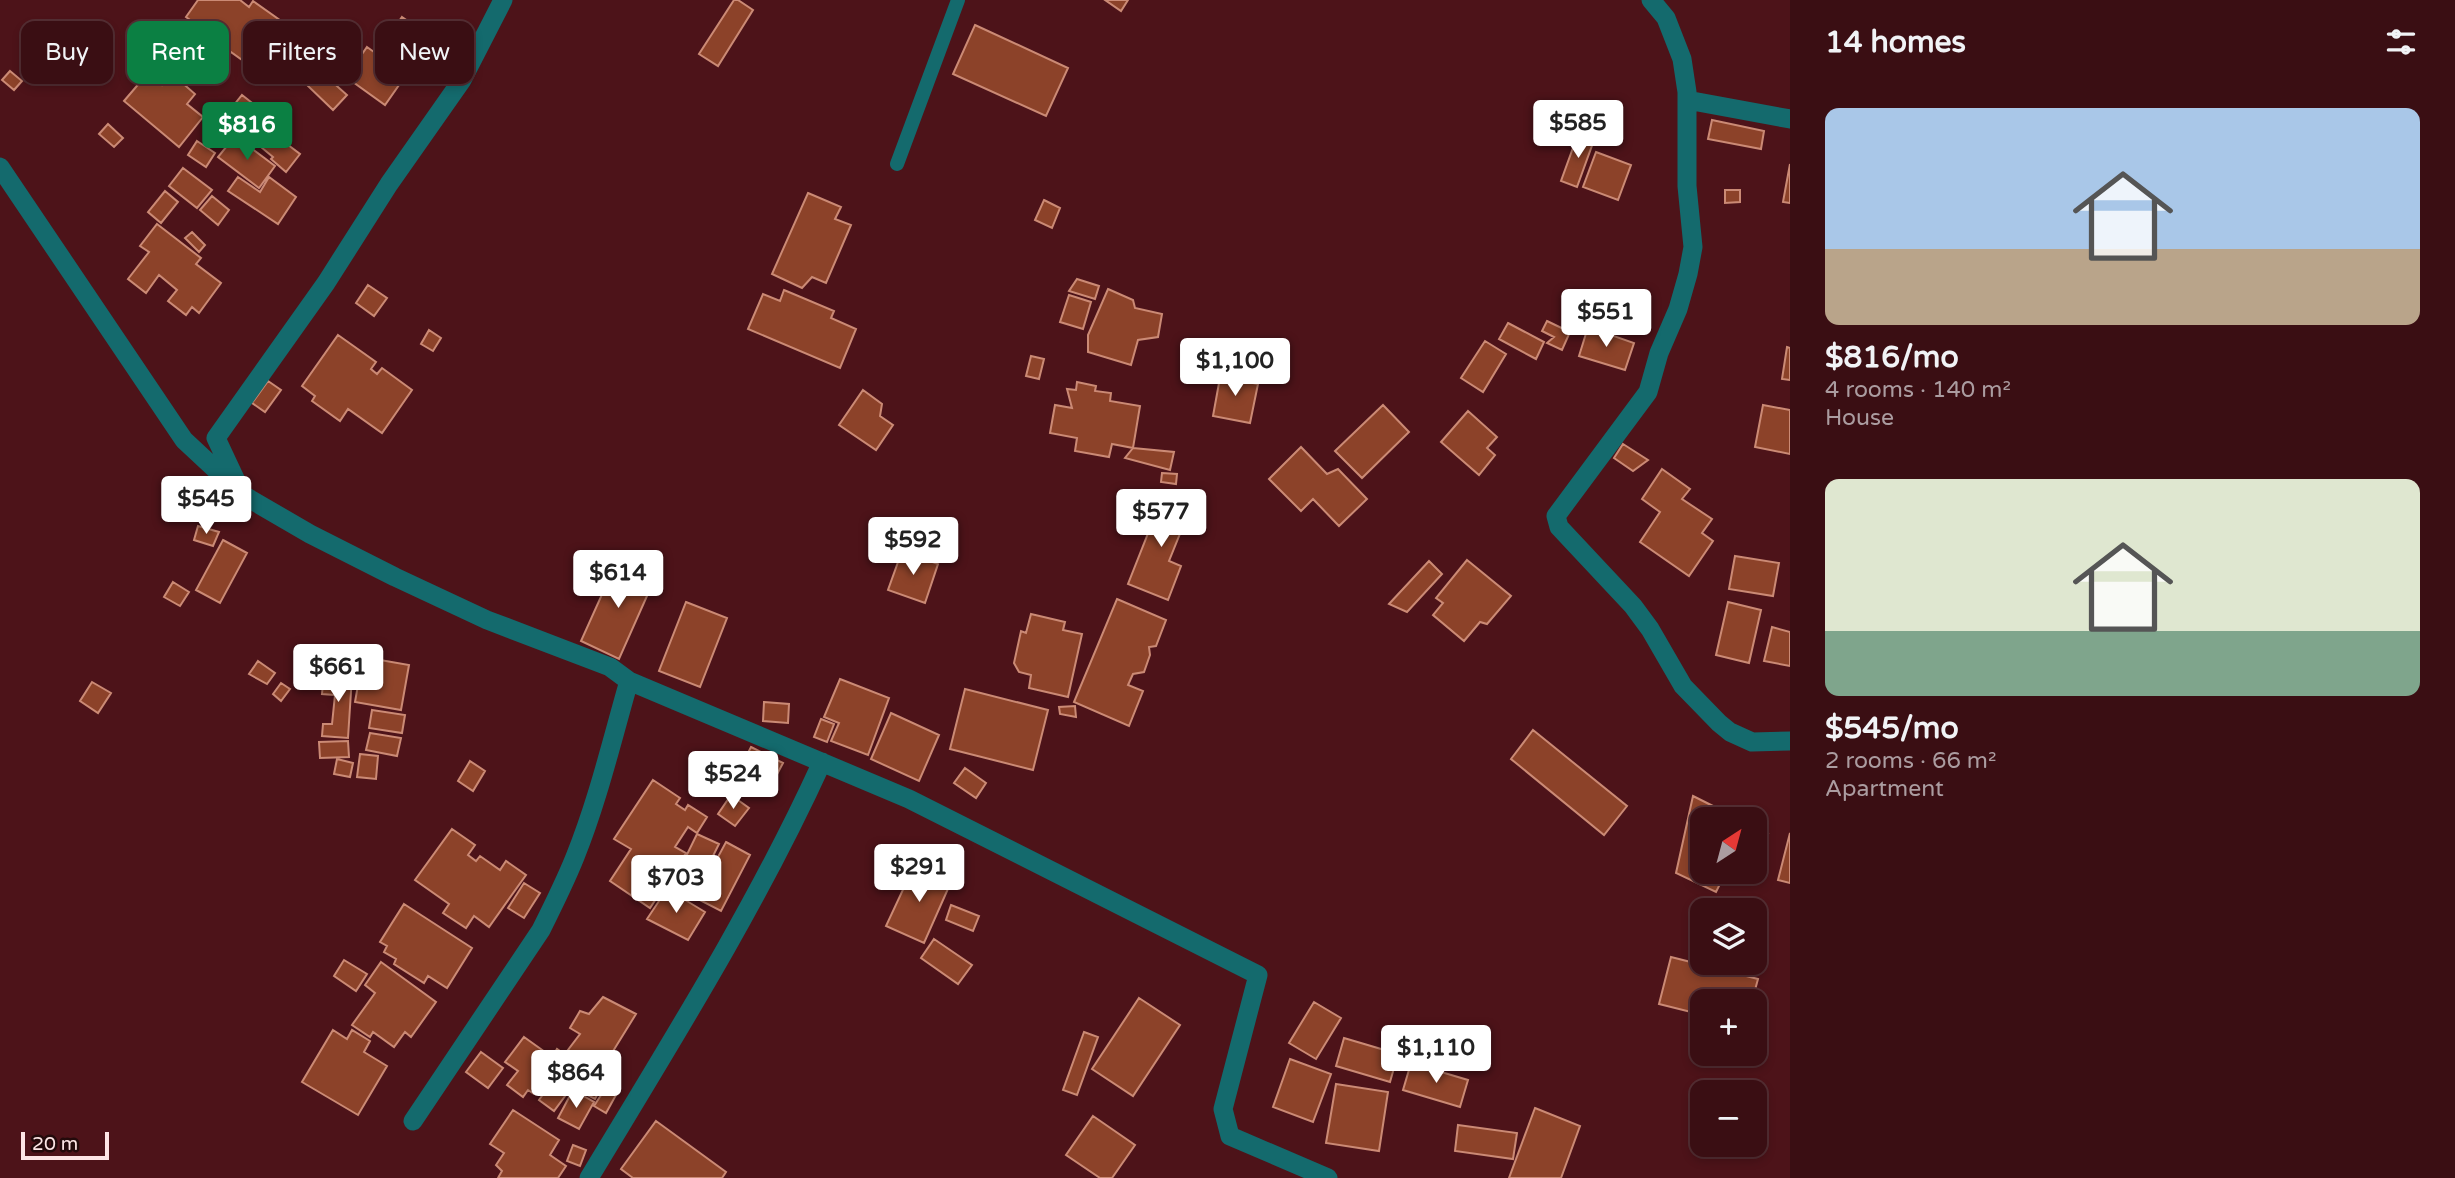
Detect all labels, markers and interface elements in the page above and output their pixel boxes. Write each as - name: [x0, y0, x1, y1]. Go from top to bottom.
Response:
- chip: Buy: [21, 21, 113, 84]
- chip: Rent: [127, 21, 229, 84]
- chip: Filters: [243, 21, 361, 84]
- chip: New: [375, 21, 474, 84]
- icon: filters: [2382, 23, 2420, 61]
- text: 14 homes: [1825, 24, 1966, 61]
- pin: $585: [1537, 100, 1619, 160]
- pin: $816: [206, 102, 288, 162]
- text: $585: [1549, 109, 1607, 137]
- text: $816: [218, 111, 276, 139]
- icon: home: [2060, 153, 2186, 279]
- pin: $551: [1565, 290, 1647, 349]
- text: $551: [1577, 298, 1635, 326]
- pin: $1,100: [1178, 338, 1292, 398]
- text: $816/mo: [1825, 339, 1959, 376]
- text: $1,100: [1196, 347, 1274, 375]
- text: 4 rooms · 140 m²: [1825, 376, 2011, 404]
- text: House: [1825, 404, 1894, 432]
- pin: $545: [165, 476, 247, 536]
- text: $545: [177, 485, 235, 513]
- pin: $577: [1120, 490, 1202, 549]
- text: $577: [1132, 498, 1190, 526]
- pin: $592: [872, 518, 954, 577]
- icon: home: [2060, 524, 2186, 650]
- text: $592: [884, 526, 942, 554]
- pin: $614: [577, 550, 659, 610]
- text: $614: [589, 559, 647, 587]
- pin: $661: [297, 644, 379, 704]
- text: $661: [309, 653, 367, 681]
- text: $545/mo: [1825, 710, 1959, 747]
- text: 2 rooms · 66 m²: [1825, 747, 1996, 775]
- pin: $524: [692, 752, 774, 811]
- text: $524: [704, 760, 762, 788]
- text: Apartment: [1825, 775, 1944, 803]
- north arrow: [1690, 807, 1768, 884]
- map controls: [1690, 807, 1767, 1157]
- pin: $291: [878, 844, 960, 904]
- text: $291: [890, 853, 948, 881]
- pin: $703: [635, 856, 717, 915]
- text: $703: [647, 864, 705, 892]
- button: layers: [1690, 898, 1767, 975]
- button: +: [1690, 989, 1767, 1066]
- pin: $1,110: [1379, 1026, 1493, 1085]
- text: $1,110: [1397, 1034, 1475, 1062]
- pin: $864: [535, 1050, 617, 1110]
- text: $864: [547, 1059, 605, 1087]
- button: −: [1690, 1080, 1767, 1157]
- scale bar: [21, 1129, 108, 1161]
- text: 20 m: [32, 1133, 78, 1155]

